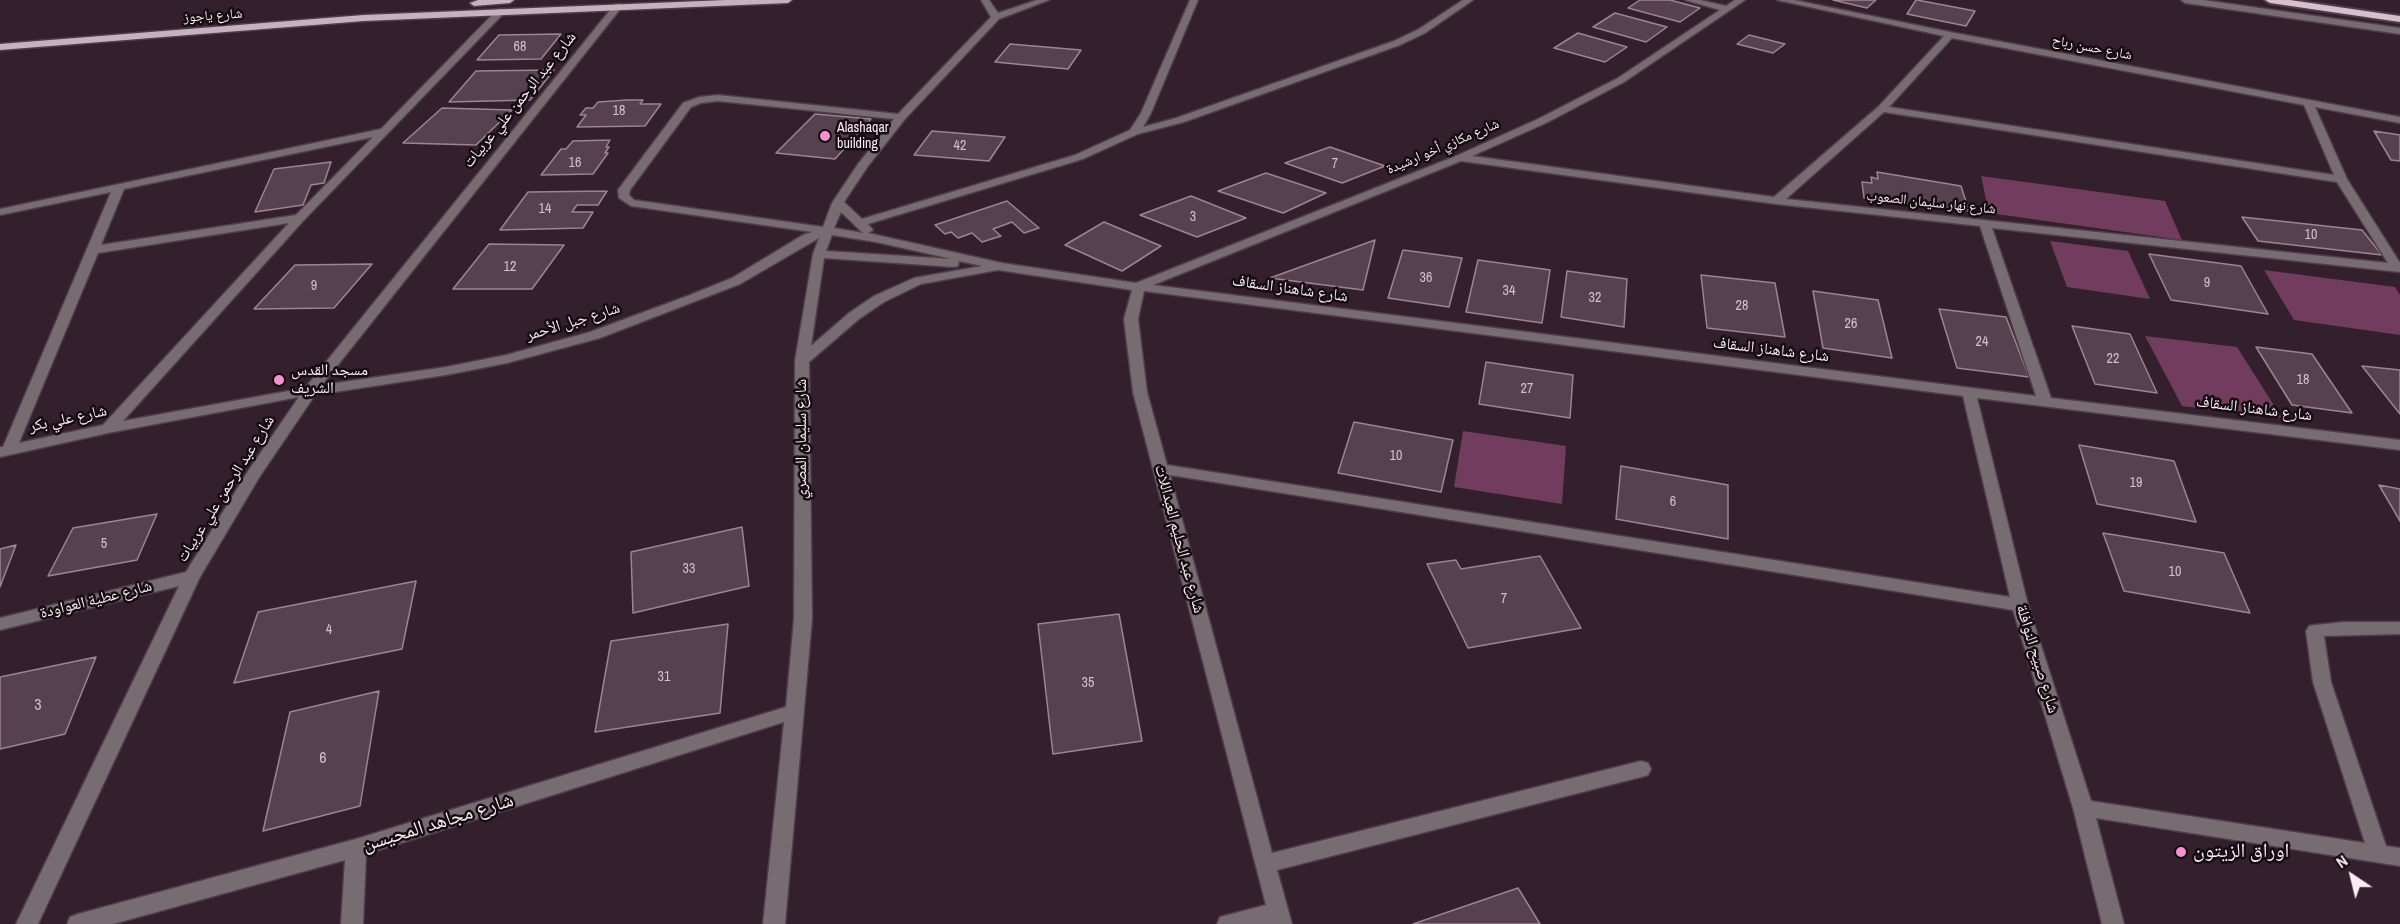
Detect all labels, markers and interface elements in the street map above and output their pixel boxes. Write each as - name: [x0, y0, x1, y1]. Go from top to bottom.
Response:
- street label: شارع ياجوز: [183, 6, 243, 26]
- street label: شارع عبد الرحمن علي عربيات: [459, 28, 581, 172]
- street label: شارع حسن رباح: [2051, 32, 2133, 64]
- house number: 68: [514, 39, 526, 55]
- house number: 18: [613, 103, 625, 119]
- street label: شارع مكازي أخو ارشيدة: [1384, 116, 1502, 178]
- place label: Alashaqar building: [837, 120, 889, 152]
- marker: Alashaqar building: [818, 129, 832, 143]
- house number: 42: [954, 138, 966, 154]
- house number: 16: [569, 155, 581, 171]
- house number: 7: [1332, 156, 1338, 172]
- street label: شارع نهار سليمان الصعوب: [1866, 188, 1996, 218]
- house number: 14: [539, 201, 551, 217]
- house number: 3: [1190, 209, 1196, 225]
- house number: 10: [2305, 227, 2317, 243]
- house number: 12: [504, 259, 516, 275]
- house number: 36: [1420, 270, 1432, 286]
- street label: شارع شاهناز السقاف: [1231, 271, 1349, 307]
- house number: 9: [2204, 275, 2210, 291]
- house number: 9: [311, 278, 317, 294]
- house number: 34: [1503, 283, 1515, 299]
- house number: 32: [1589, 290, 1601, 306]
- house number: 28: [1736, 298, 1748, 314]
- street label: شارع جبل الأحمر: [524, 299, 622, 345]
- house number: 26: [1845, 316, 1857, 332]
- street label: شارع شاهناز السقاف: [1712, 333, 1830, 367]
- house number: 24: [1976, 334, 1988, 350]
- house number: 22: [2107, 351, 2119, 367]
- place label: مسجد القدس الشريف: [291, 361, 368, 399]
- house number: 18: [2297, 372, 2309, 388]
- marker: مسجد القدس الشريف: [272, 373, 286, 387]
- street label: شارع سليمان المصري: [792, 379, 812, 499]
- house number: 27: [1521, 381, 1533, 397]
- street label: شارع شاهناز السقاف: [2195, 392, 2313, 426]
- street label: شارع علي بكر: [27, 401, 109, 437]
- street label: شارع عبد الرحمن علي عربيات: [173, 412, 279, 566]
- house number: 10: [1390, 448, 1402, 464]
- street label: شارع عبد الحليم العبداللات: [1150, 463, 1208, 615]
- house number: 19: [2130, 475, 2142, 491]
- house number: 6: [1670, 494, 1676, 510]
- house number: 5: [101, 536, 107, 552]
- house number: 33: [683, 561, 695, 577]
- house number: 10: [2169, 564, 2181, 580]
- street label: شارع عطية العواودة: [38, 577, 154, 623]
- house number: 7: [1501, 591, 1507, 607]
- street label: شارع صبيح النوافلة: [2011, 602, 2063, 716]
- house number: 4: [326, 622, 332, 638]
- house number: 31: [658, 669, 670, 685]
- house number: 35: [1082, 675, 1094, 691]
- house number: 3: [34, 696, 42, 716]
- house number: 6: [319, 749, 327, 769]
- street label: شارع مجاهد المحيسن: [359, 789, 517, 857]
- place label: اوراق الزيتون: [2193, 840, 2289, 864]
- marker: اوراق الزيتون: [2174, 845, 2188, 859]
- north arrow: [2322, 846, 2382, 906]
- text: N: [2331, 850, 2352, 873]

